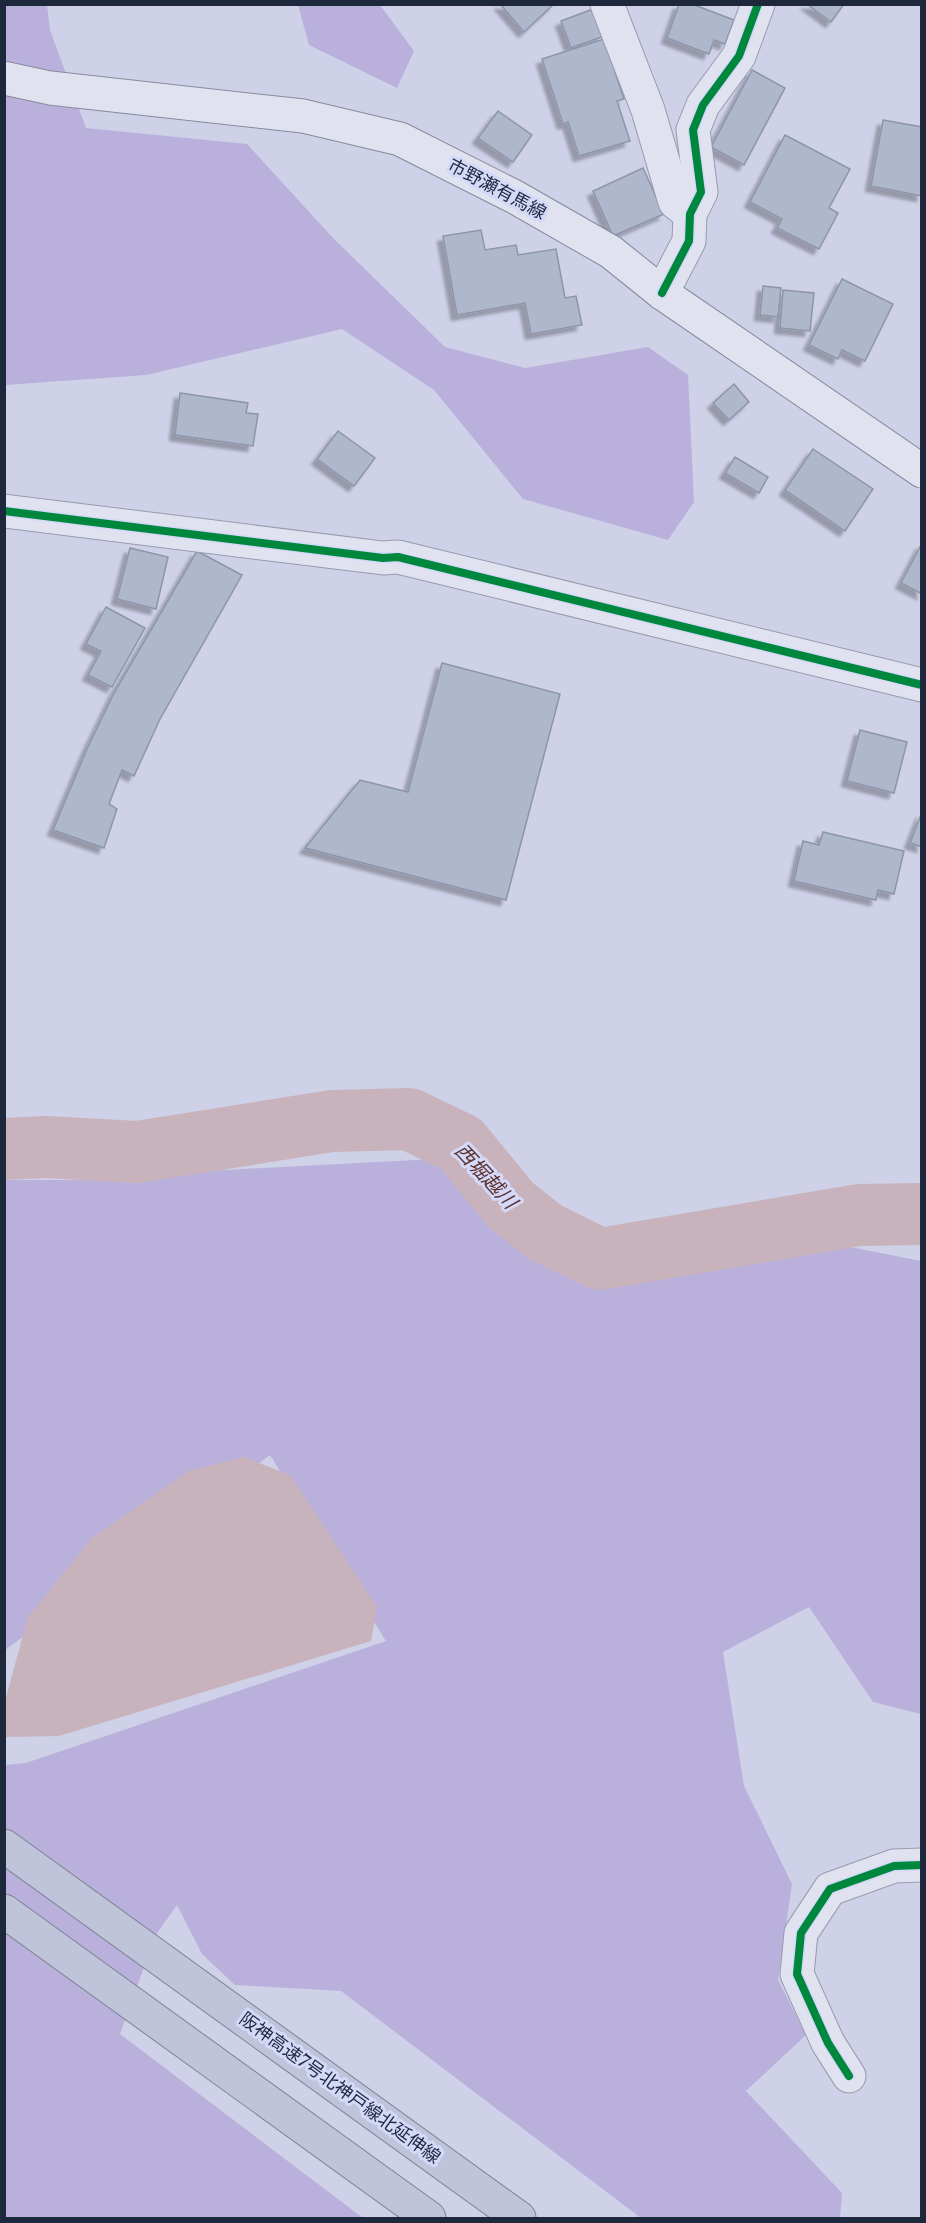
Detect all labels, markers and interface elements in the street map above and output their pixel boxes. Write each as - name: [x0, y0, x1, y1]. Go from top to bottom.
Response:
- street label: 市野瀬有馬線: [444, 154, 550, 224]
- water label: 西堀越川: [450, 1139, 523, 1215]
- street label: 阪神高速7号北神戸線北延伸線: [235, 2008, 445, 2168]

